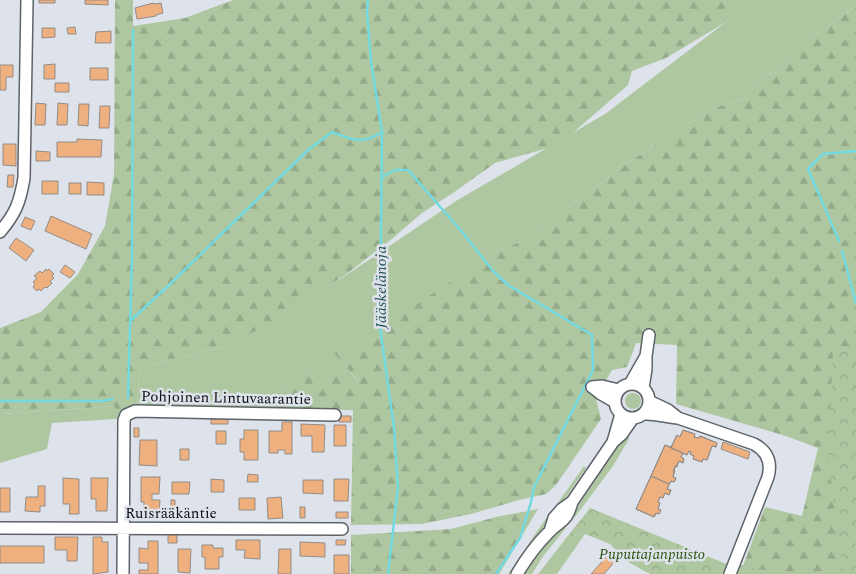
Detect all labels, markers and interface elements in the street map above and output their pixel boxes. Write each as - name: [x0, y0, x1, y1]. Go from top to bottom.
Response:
- water label: Jääskelänoja: [369, 246, 393, 329]
- street label: Pohjoinen Lintuvaarantie: [141, 385, 311, 411]
- street label: Ruisrääkäntie: [125, 502, 217, 525]
- park label: Puputtajanpuisto: [599, 543, 705, 566]

